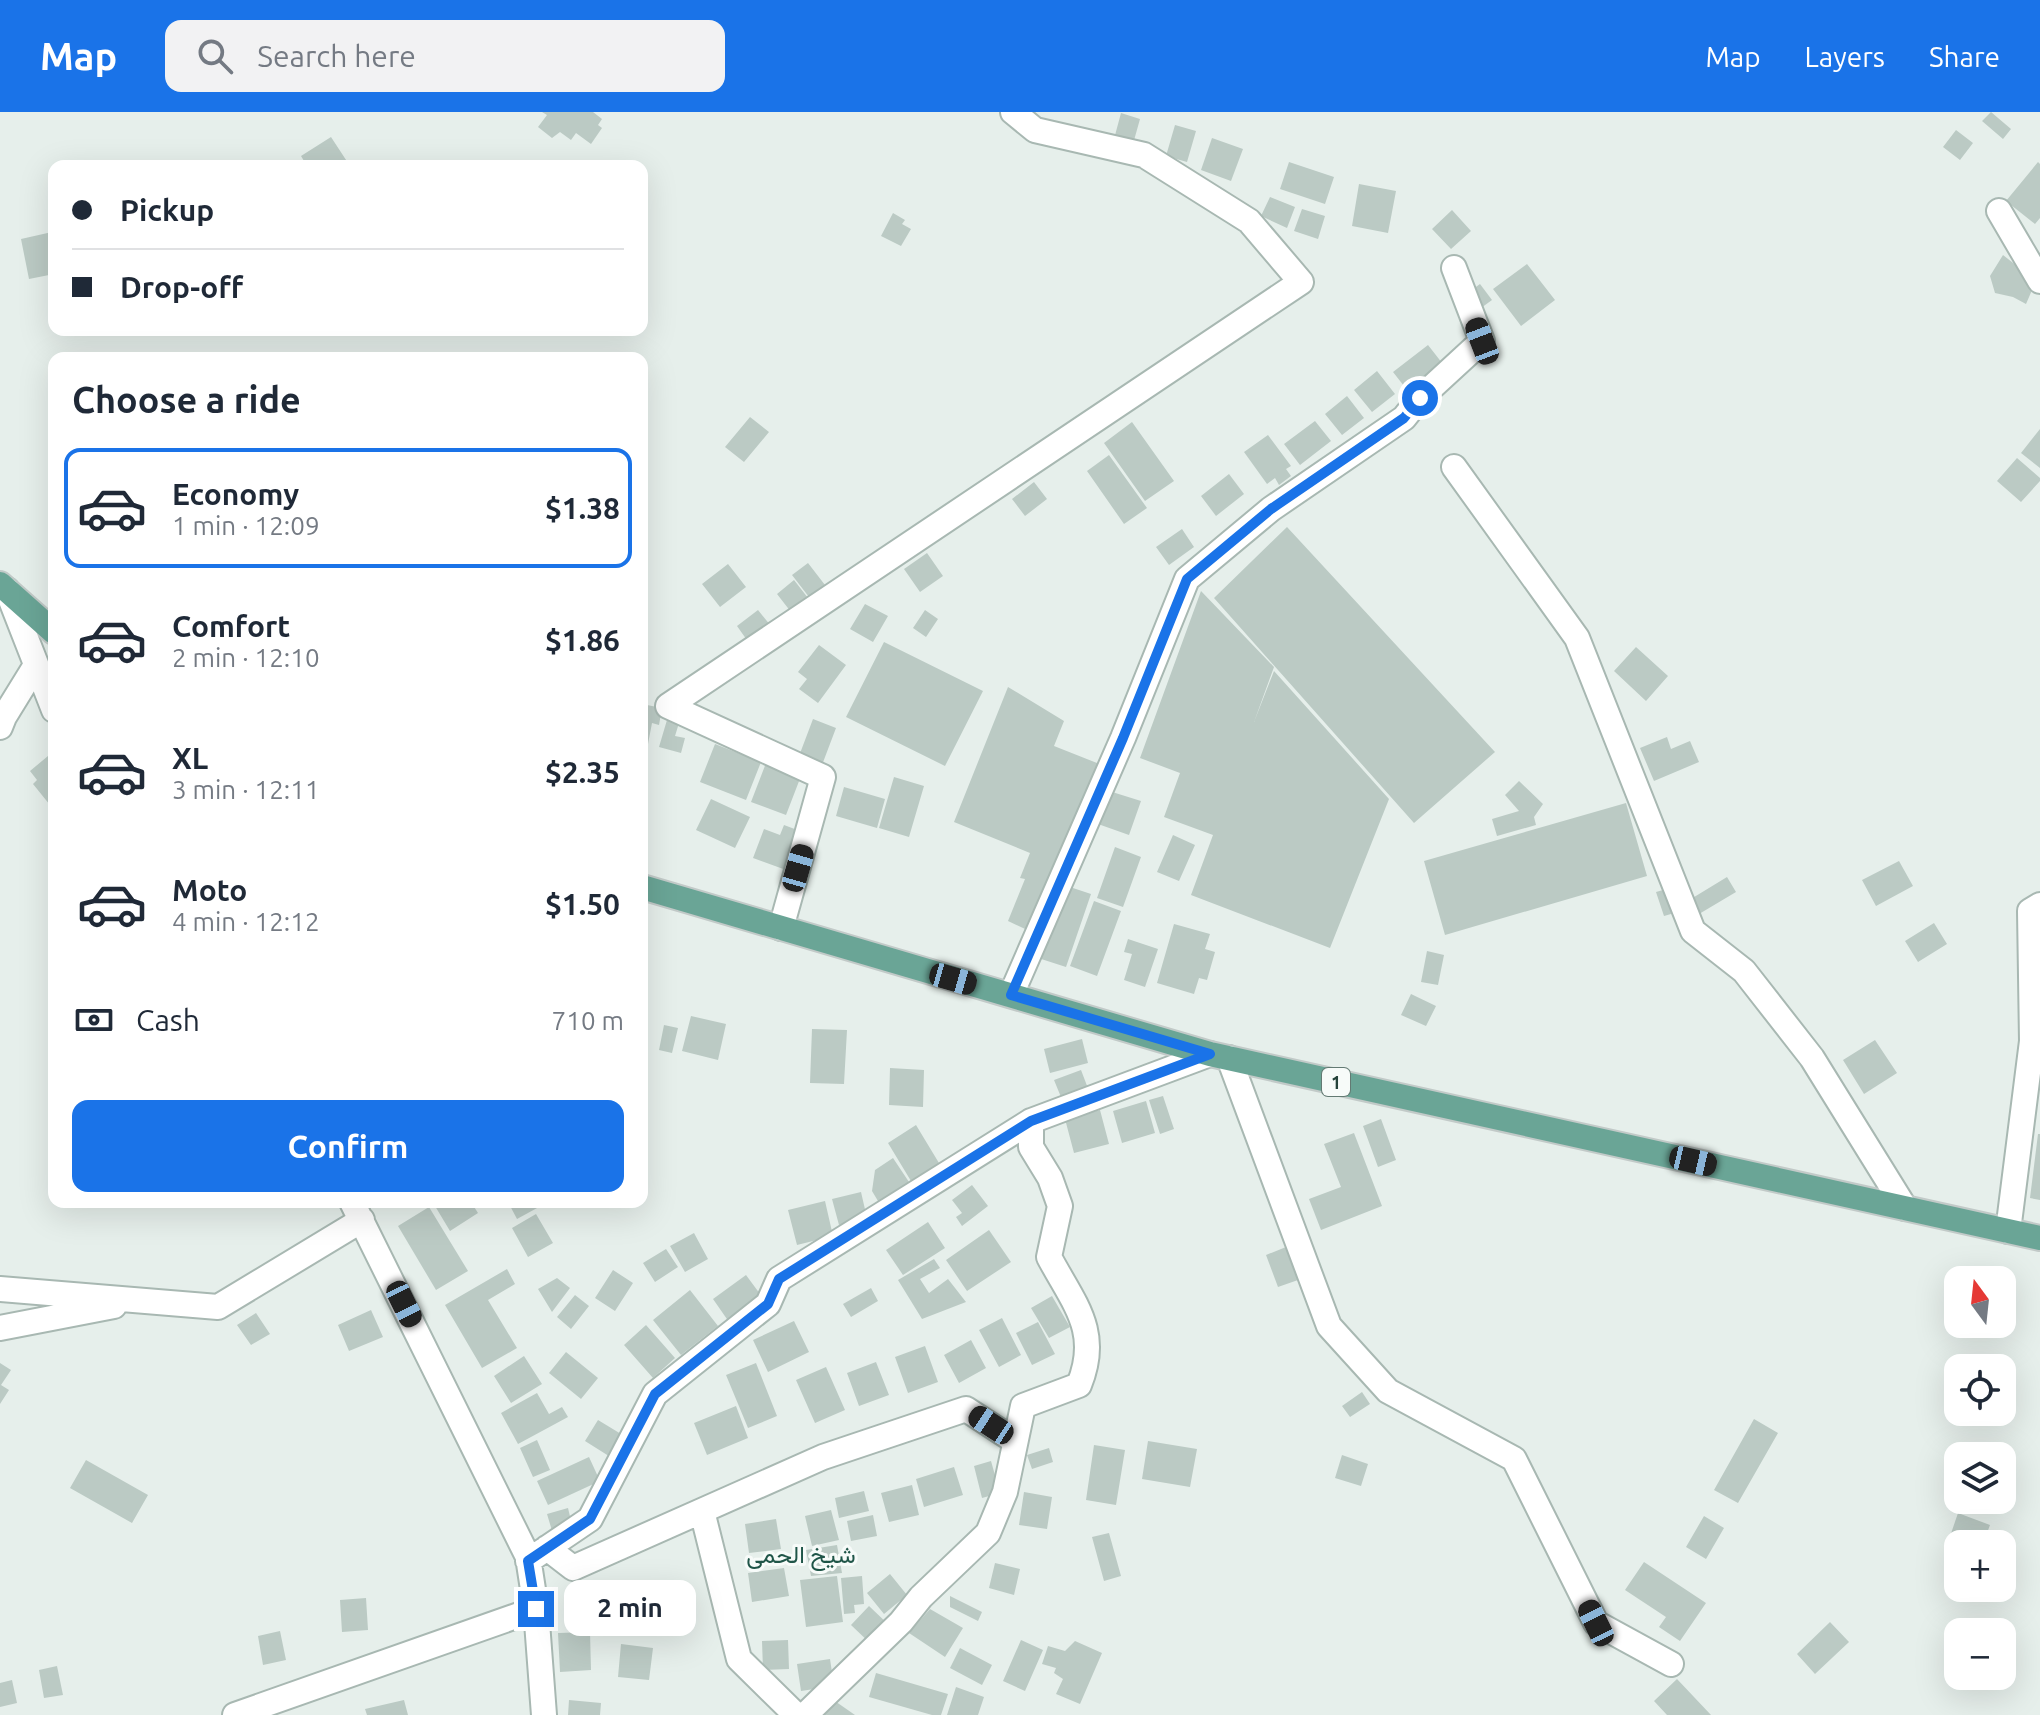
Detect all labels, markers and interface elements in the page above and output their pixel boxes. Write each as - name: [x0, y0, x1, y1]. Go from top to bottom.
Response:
- search box: [165, 20, 725, 92]
- icon: search: [193, 34, 237, 78]
- text: Map: [40, 35, 117, 77]
- text: Search here: [257, 39, 416, 73]
- text: Map: [1705, 41, 1761, 72]
- text: Layers: [1805, 41, 1885, 72]
- text: Share: [1929, 41, 2000, 72]
- text: Pickup: [120, 193, 214, 227]
- text: Drop-off: [120, 270, 243, 304]
- car: [1462, 314, 1502, 368]
- text: Choose a ride: [72, 379, 301, 420]
- route start: [1402, 380, 1438, 416]
- icon: car: [76, 472, 148, 544]
- text: Economy: [172, 477, 299, 511]
- text: $1.38: [545, 491, 620, 525]
- text: 1 min · 12:09: [172, 511, 320, 540]
- icon: car: [76, 604, 148, 676]
- text: Comfort: [172, 609, 290, 643]
- text: $1.86: [545, 623, 620, 657]
- text: 2 min · 12:10: [172, 643, 320, 672]
- icon: car: [76, 736, 148, 808]
- text: XL: [172, 741, 208, 775]
- text: $2.35: [545, 755, 620, 789]
- text: 3 min · 12:11: [172, 775, 320, 804]
- car: [780, 842, 816, 894]
- icon: car: [76, 868, 148, 940]
- text: Moto: [172, 873, 247, 907]
- text: $1.50: [545, 887, 620, 921]
- text: 4 min · 12:12: [172, 907, 320, 936]
- car: [927, 961, 979, 997]
- icon: cash: [72, 998, 116, 1042]
- text: Cash: [136, 1003, 200, 1037]
- text: 710 m: [552, 1006, 624, 1035]
- road number: 1: [1322, 1068, 1350, 1096]
- button: Confirm: [72, 1100, 624, 1192]
- car: [1667, 1144, 1719, 1178]
- north arrow: [1944, 1266, 2016, 1338]
- map controls: [1944, 1266, 2016, 1690]
- car: [383, 1277, 425, 1331]
- button: locate: [1944, 1354, 2016, 1426]
- car: [964, 1402, 1018, 1448]
- button: layers: [1944, 1442, 2016, 1514]
- button: +: [1944, 1530, 2016, 1602]
- district label: شيخ الحمى: [746, 1541, 856, 1572]
- callout: 2 min: [564, 1581, 696, 1637]
- route end: [518, 1591, 554, 1627]
- text: 2 min: [597, 1593, 663, 1622]
- car: [1575, 1596, 1617, 1650]
- button: −: [1944, 1618, 2016, 1690]

